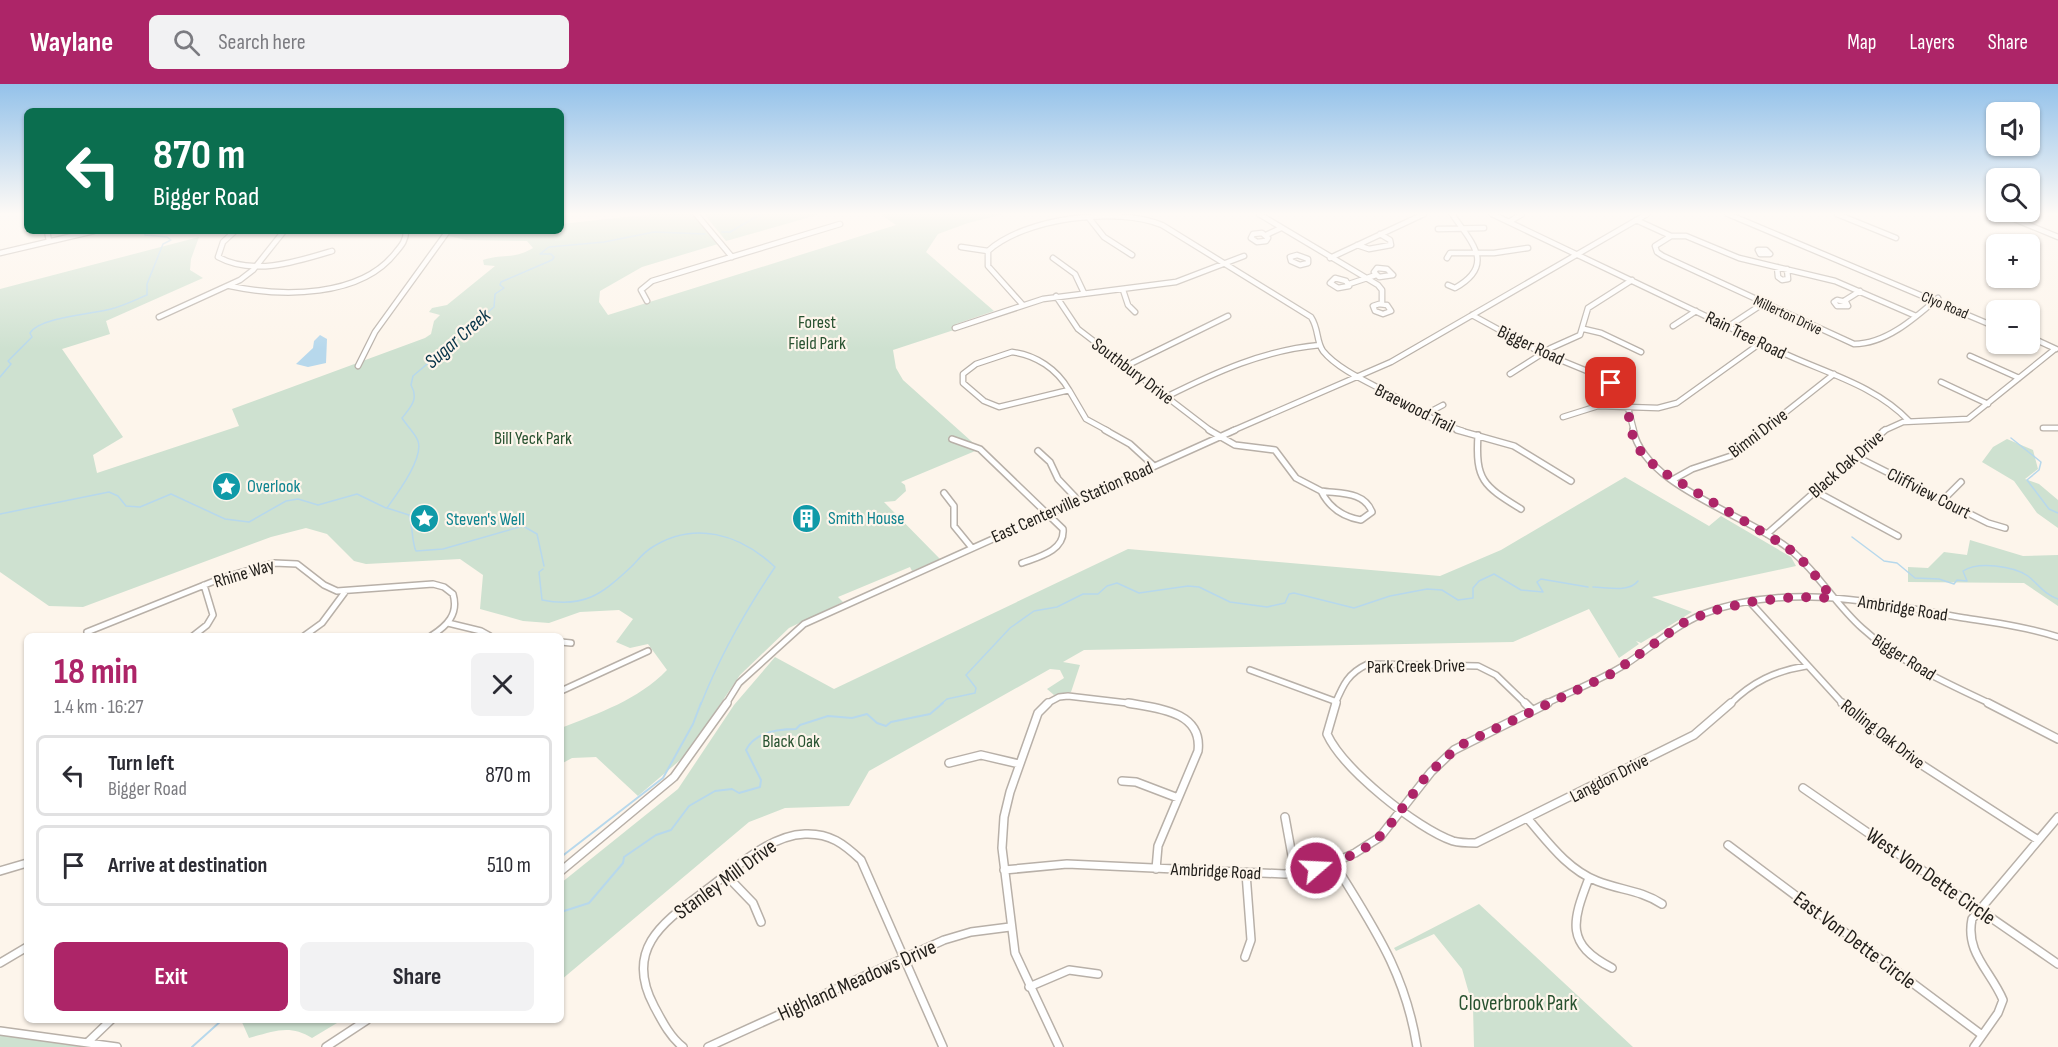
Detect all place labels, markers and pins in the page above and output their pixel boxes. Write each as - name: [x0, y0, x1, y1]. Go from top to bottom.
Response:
- pin: [1585, 357, 1636, 408]
- place icon: Overlook: [210, 470, 242, 502]
- place label: Overlook: [247, 476, 300, 497]
- building icon: Smith House: [791, 502, 823, 534]
- place icon: Steven's Well: [409, 503, 441, 535]
- place label: Smith House: [828, 508, 905, 529]
- place label: Steven's Well: [446, 509, 525, 530]

